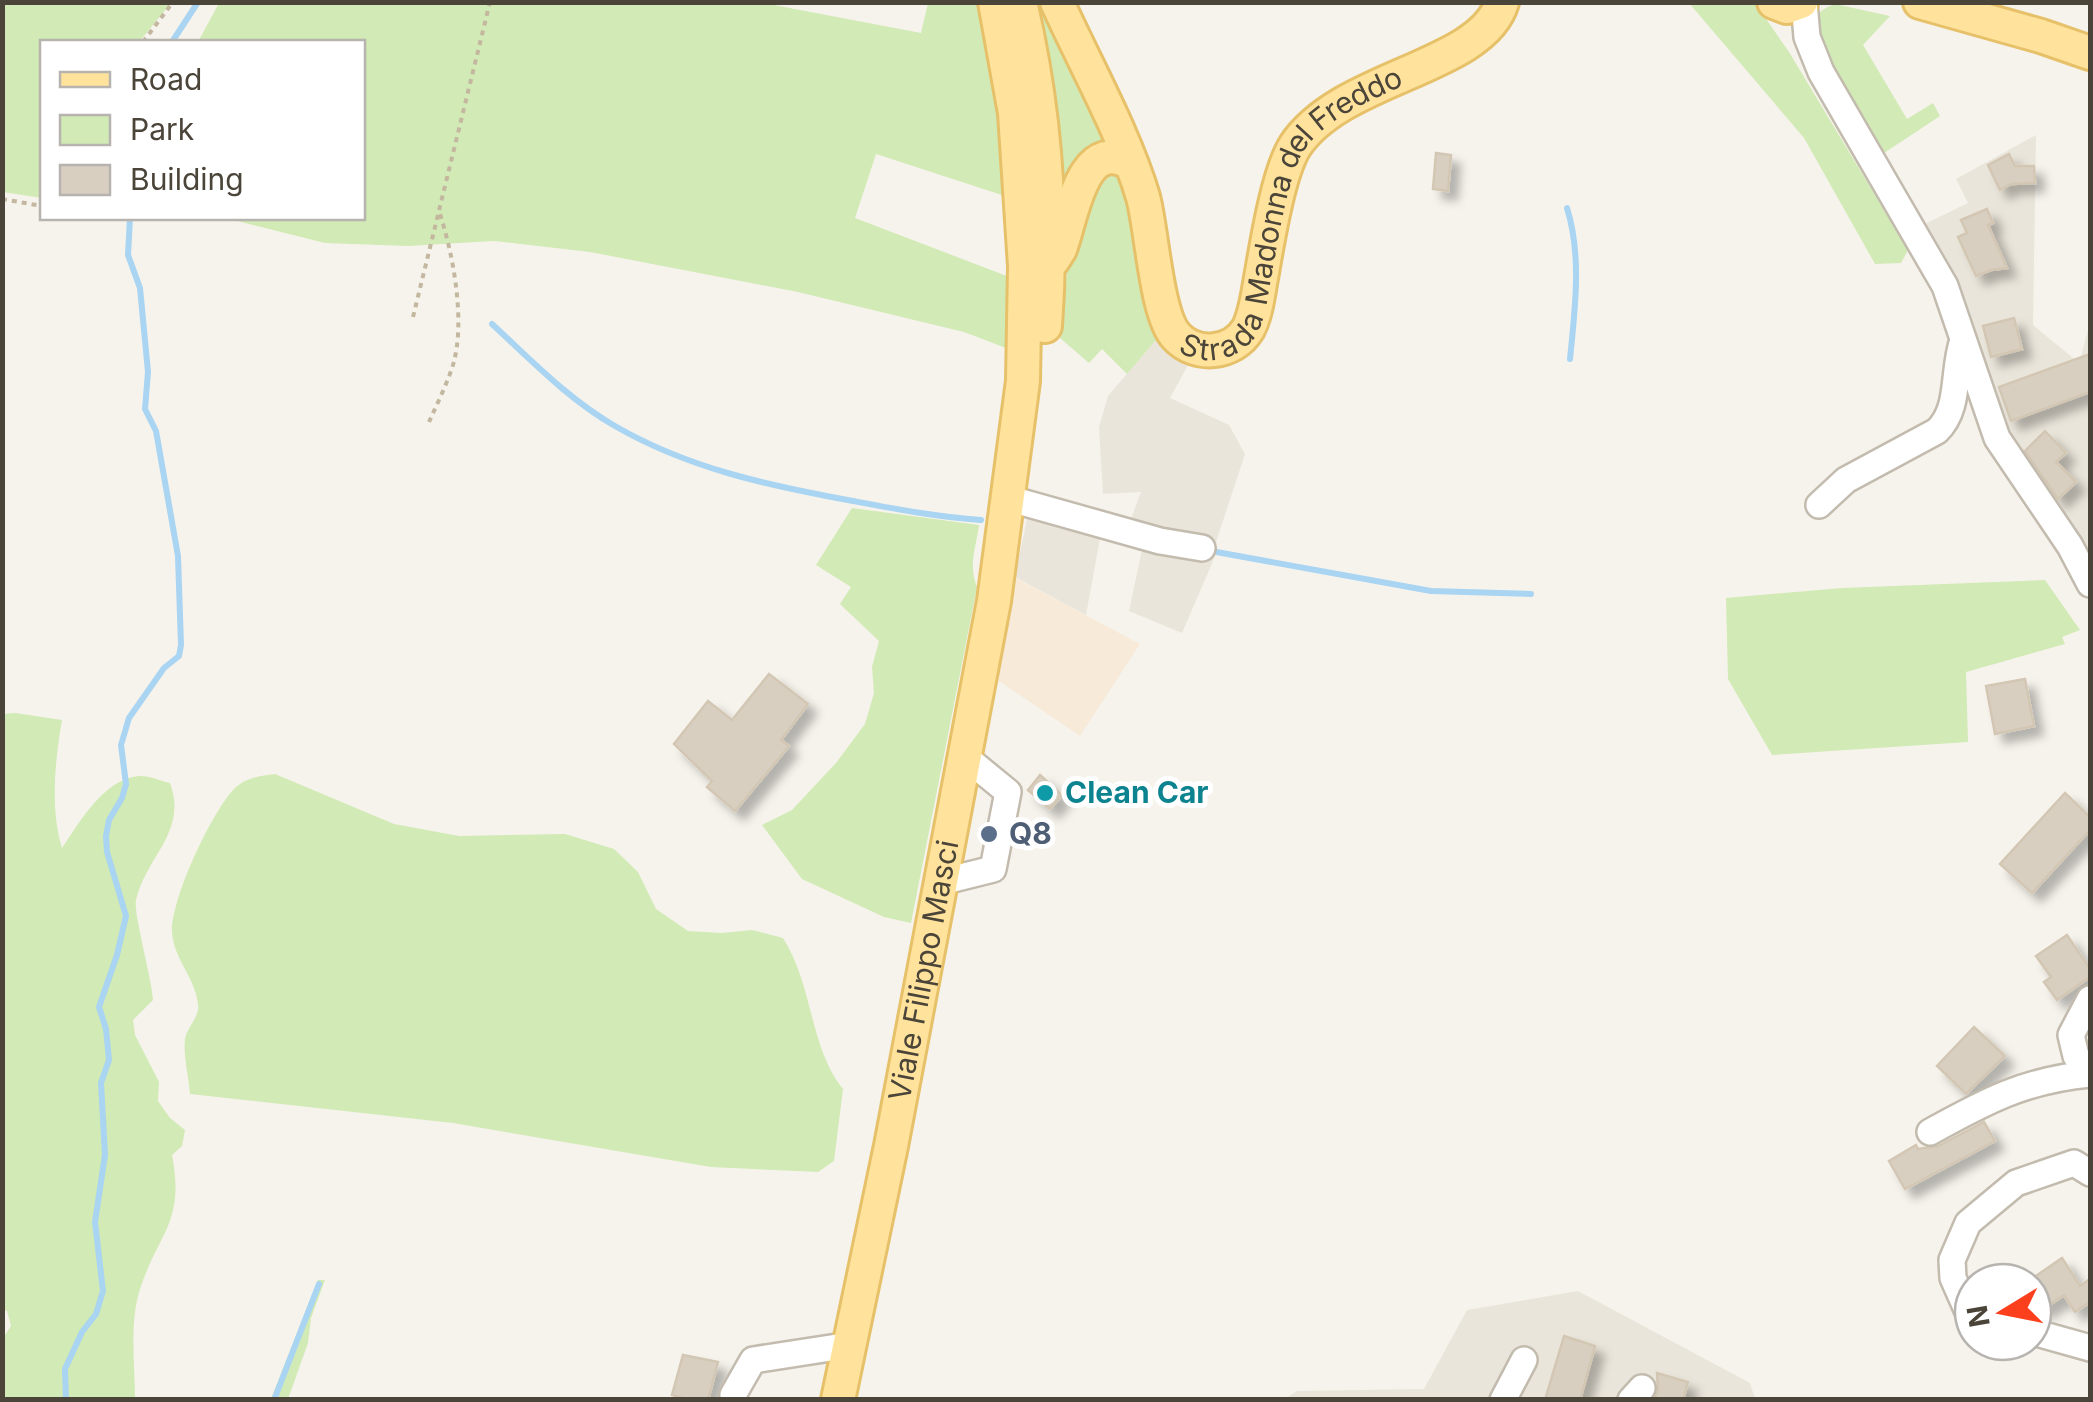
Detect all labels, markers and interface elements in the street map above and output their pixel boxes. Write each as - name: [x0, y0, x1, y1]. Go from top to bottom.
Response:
- legend: [40, 40, 365, 220]
- street label: Strada Madonna del Freddo: [1174, 59, 1407, 368]
- text: Road: [130, 61, 202, 97]
- text: Park: [130, 111, 195, 147]
- text: Building: [130, 161, 244, 197]
- place label: Clean Car: [1065, 774, 1209, 810]
- marker: Clean Car: [1034, 782, 1056, 804]
- place label: Q8: [1009, 815, 1052, 851]
- marker: Q8: [978, 823, 1000, 845]
- street label: Viale Filippo Masci: [881, 837, 965, 1104]
- north arrow: [1953, 1262, 2053, 1362]
- text: N: [1960, 1303, 1997, 1330]

